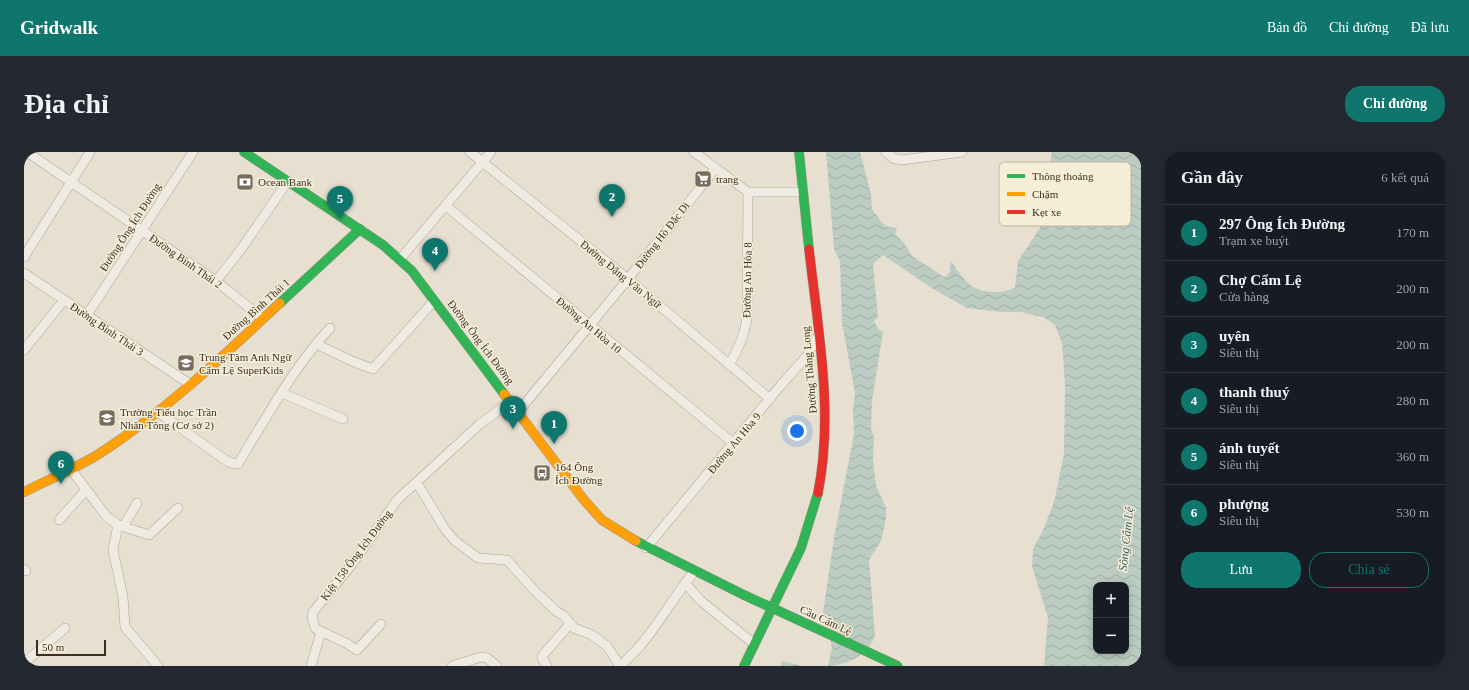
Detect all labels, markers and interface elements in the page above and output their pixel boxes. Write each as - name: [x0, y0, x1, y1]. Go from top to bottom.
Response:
- text: Gridwalk: [20, 17, 98, 38]
- text: Bản đồ: [1267, 20, 1307, 35]
- text: Chỉ đường: [1329, 20, 1389, 35]
- text: Đã lưu: [1411, 20, 1449, 35]
- button: Chỉ đường: [1345, 86, 1445, 122]
- text: Địa chỉ: [24, 88, 109, 119]
- legend: [999, 162, 1131, 226]
- text: Gần đây: [1181, 168, 1243, 187]
- supermarket icon: trang: [693, 169, 713, 189]
- text: Thông thoáng: [1032, 170, 1094, 182]
- text: 6 kết quả: [1381, 170, 1429, 185]
- bank icon: Ocean Bank: [235, 172, 255, 192]
- place label: trang: [716, 173, 739, 185]
- place label: Ocean Bank: [258, 176, 313, 188]
- street label: Đường Ông Ích Đường: [97, 180, 163, 273]
- pin: 2: [599, 184, 625, 217]
- pin: 5: [327, 186, 353, 219]
- text: Chậm: [1032, 188, 1059, 200]
- street label: Đường Hồ Đắc Di: [632, 199, 692, 271]
- text: Kẹt xe: [1032, 206, 1061, 218]
- text: 297 Ông Ích Đường: [1219, 216, 1345, 232]
- text: 1: [1191, 225, 1197, 240]
- text: 170 m: [1396, 225, 1429, 240]
- street label: Đường Bình Thái 2: [147, 231, 225, 291]
- text: Trạm xe buýt: [1219, 233, 1289, 248]
- pin: 4: [422, 238, 448, 271]
- street label: Đường Đặng Văn Ngữ: [578, 238, 665, 311]
- street label: Đường An Hòa 8: [740, 242, 754, 318]
- text: Chợ Cẩm Lệ: [1219, 272, 1301, 288]
- street label: Đường Bình Thái 1: [220, 276, 292, 342]
- text: 2: [1191, 281, 1197, 296]
- text: 200 m: [1396, 281, 1429, 296]
- text: Cửa hàng: [1219, 289, 1269, 304]
- street label: Đường An Hòa 10: [554, 294, 624, 356]
- street label: Đường Ông Ích Đường: [445, 297, 517, 387]
- street label: Đường Bình Thái 3: [68, 300, 146, 358]
- street label: Đường Thăng Long: [799, 325, 819, 414]
- text: uyên: [1219, 328, 1250, 344]
- text: 3: [1191, 337, 1197, 352]
- text: 200 m: [1396, 337, 1429, 352]
- text: Siêu thị: [1219, 345, 1259, 360]
- place label: Trung Tâm Anh Ngữ Cẩm Lệ SuperKids: [199, 351, 292, 376]
- school or university icon: Trung Tâm Anh Ngữ Cẩm Lệ SuperKids: [176, 353, 196, 373]
- text: thanh thuý: [1219, 384, 1289, 400]
- text: 4: [1191, 393, 1197, 408]
- text: 280 m: [1396, 393, 1429, 408]
- pin: 3: [500, 396, 526, 429]
- text: Siêu thị: [1219, 401, 1259, 416]
- place label: Trường Tiểu học Trần Nhân Tông (Cơ sở 2): [120, 406, 217, 432]
- school or university icon: Trường Tiểu học Trần Nhân Tông (Cơ sở 2): [97, 408, 117, 428]
- street label: Đường An Hòa 9: [705, 410, 763, 476]
- pin: 1: [541, 411, 567, 444]
- your location: [787, 421, 807, 441]
- text: ánh tuyết: [1219, 440, 1279, 456]
- text: 5: [1191, 449, 1197, 464]
- text: 360 m: [1396, 449, 1429, 464]
- pin: 6: [48, 451, 74, 484]
- text: Siêu thị: [1219, 457, 1259, 472]
- place label: 164 Ông Ích Đường: [555, 461, 603, 486]
- bus stop icon: 164 Ông Ích Đường: [532, 463, 552, 483]
- text: phượng: [1219, 496, 1269, 512]
- water label: Sông Cẩm Lệ: [1116, 505, 1136, 572]
- text: 6: [1191, 505, 1197, 520]
- text: 530 m: [1396, 505, 1429, 520]
- street label: Kiệt 158 Ông Ích Đường: [318, 507, 394, 603]
- text: Siêu thị: [1219, 513, 1259, 528]
- button: Lưu: [1181, 552, 1301, 588]
- button: Chia sẻ: [1309, 552, 1429, 588]
- map controls: [1093, 582, 1129, 654]
- button: +: [1093, 582, 1129, 618]
- street label: Cầu Cẩm Lệ: [798, 603, 854, 637]
- button: −: [1093, 618, 1129, 654]
- scale bar: [36, 638, 106, 657]
- text: 50 m: [42, 641, 64, 653]

